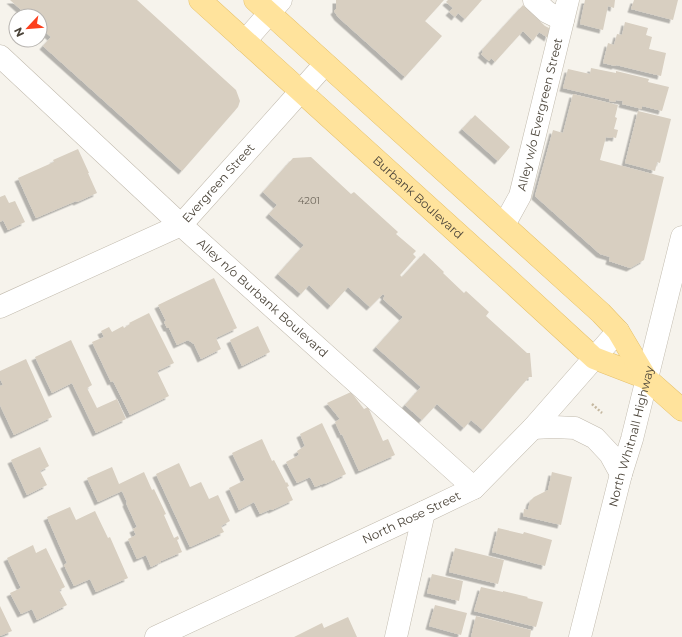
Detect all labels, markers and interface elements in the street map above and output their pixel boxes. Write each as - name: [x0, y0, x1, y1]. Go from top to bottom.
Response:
- north arrow: [8, 8, 48, 48]
- text: N: [11, 25, 27, 39]
- street label: Alley w/o Evergreen Street: [513, 36, 565, 193]
- street label: Evergreen Street: [179, 140, 258, 225]
- street label: Burbank Boulevard: [370, 152, 467, 242]
- house number: 4201: [298, 194, 320, 207]
- street label: Alley n/o Burbank Boulevard: [194, 235, 331, 360]
- street label: North Whitnall Highway: [605, 364, 657, 509]
- street label: North Rose Street: [360, 487, 463, 547]

